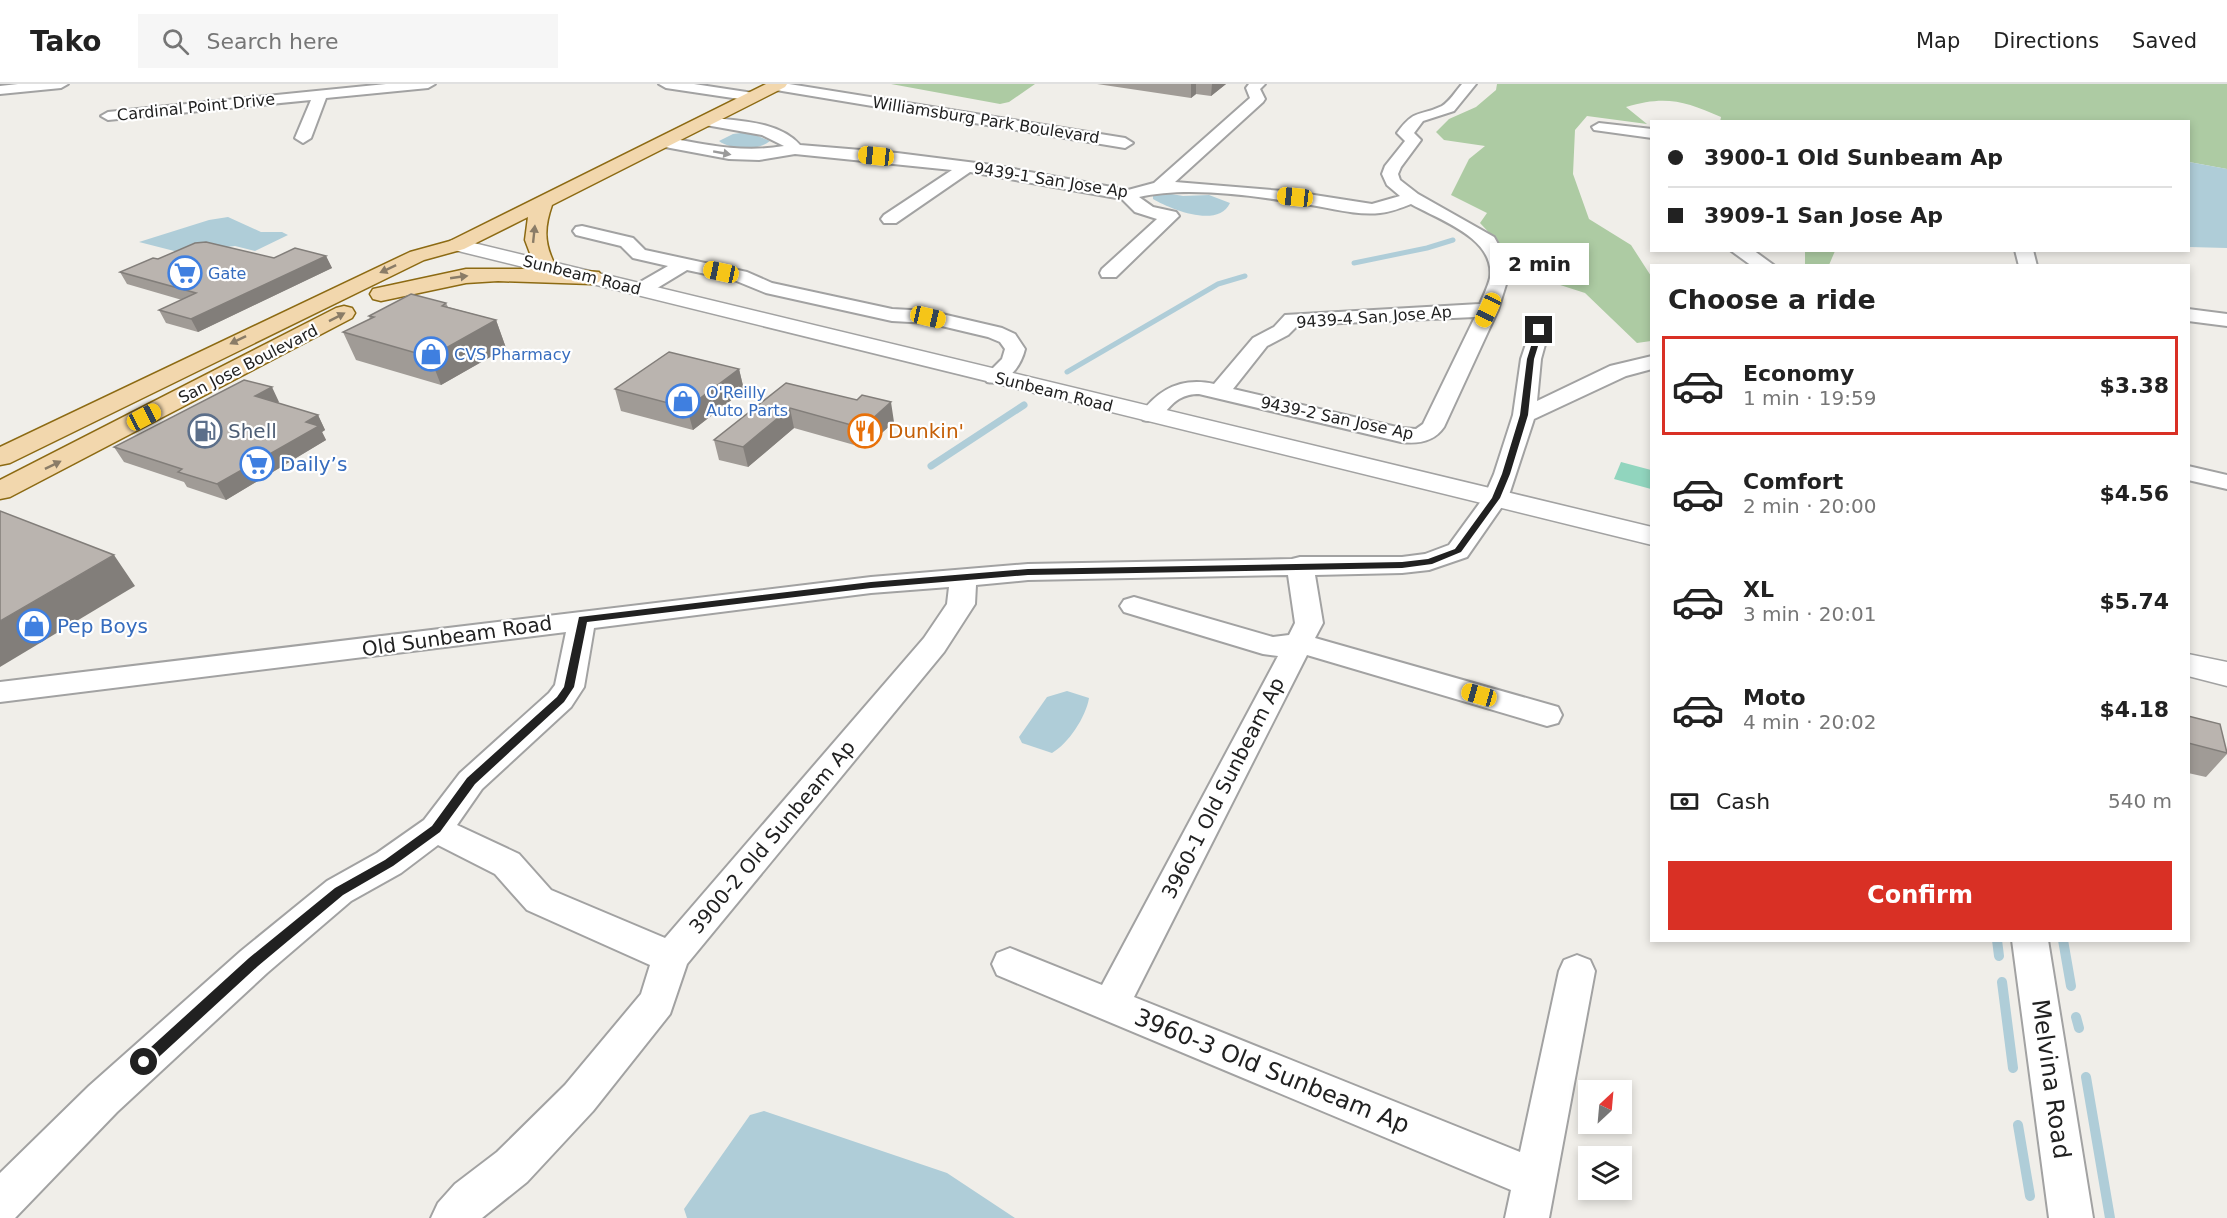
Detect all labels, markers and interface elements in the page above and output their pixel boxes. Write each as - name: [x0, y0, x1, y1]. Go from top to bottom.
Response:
- search box: [138, 14, 558, 68]
- text: Tako: [30, 25, 102, 58]
- icon: search: [159, 25, 192, 58]
- text: Search here: [207, 29, 339, 54]
- text: Map: [1916, 29, 1960, 53]
- text: Directions: [1993, 29, 2099, 53]
- text: Saved: [2132, 29, 2197, 53]
- street label: Cardinal Point Drive: [116, 89, 276, 125]
- street label: Williamsburg Park Boulevard: [871, 93, 1101, 147]
- car: [857, 145, 895, 167]
- text: 3900-1 Old Sunbeam Ap: [1704, 145, 2003, 170]
- one-way arrow: [713, 149, 732, 158]
- street label: 9439-1 San Jose Ap: [973, 158, 1129, 202]
- car: [1276, 186, 1314, 208]
- text: 3909-1 San Jose Ap: [1704, 203, 1943, 228]
- one-way arrow: [530, 225, 539, 244]
- callout: 2 min: [1490, 243, 1588, 285]
- street label: Sunbeam Road: [521, 251, 643, 299]
- text: 2 min: [1508, 252, 1571, 276]
- supermarket icon: Gate: [167, 255, 203, 291]
- car: [702, 259, 740, 285]
- place label: Gate: [208, 264, 246, 283]
- one-way arrow: [379, 265, 396, 274]
- one-way arrow: [449, 273, 468, 282]
- text: Choose a ride: [1668, 284, 1876, 315]
- car: [1472, 290, 1504, 330]
- street label: 9439-4 San Jose Ap: [1296, 302, 1452, 332]
- car: [908, 304, 948, 330]
- one-way arrow: [329, 312, 346, 322]
- route end: [1525, 316, 1552, 343]
- street label: San Jose Boulevard: [175, 321, 321, 407]
- one-way arrow: [230, 336, 247, 345]
- shop icon: CVS Pharmacy: [413, 336, 449, 372]
- place label: CVS Pharmacy: [454, 345, 571, 364]
- icon: car: [1671, 359, 1725, 413]
- text: Economy: [1743, 361, 1854, 386]
- street label: Sunbeam Road: [993, 368, 1115, 416]
- text: $3.38: [2099, 373, 2169, 398]
- shop icon: O'Reilly Auto Parts: [665, 383, 701, 419]
- place label: O'Reilly Auto Parts: [706, 383, 788, 420]
- text: 1 min · 19:59: [1743, 386, 1877, 410]
- street label: 9439-2 San Jose Ap: [1259, 393, 1415, 443]
- car: [124, 401, 164, 433]
- fuel station icon: Shell: [187, 413, 223, 449]
- restaurant icon: Dunkin': [847, 413, 883, 449]
- place label: Shell: [228, 419, 277, 443]
- place label: Dunkin': [888, 419, 964, 443]
- supermarket icon: Daily’s: [239, 446, 275, 482]
- place label: Daily’s: [280, 452, 347, 476]
- one-way arrow: [44, 460, 61, 470]
- icon: car: [1671, 467, 1725, 521]
- text: Comfort: [1743, 469, 1843, 494]
- text: $4.56: [2099, 481, 2169, 506]
- text: 2 min · 20:00: [1743, 494, 1877, 518]
- icon: car: [1671, 575, 1725, 629]
- text: XL: [1743, 577, 1774, 602]
- text: $5.74: [2099, 589, 2169, 614]
- text: 3 min · 20:01: [1743, 602, 1877, 626]
- shop icon: Pep Boys: [16, 608, 52, 644]
- street label: Old Sunbeam Road: [360, 611, 554, 661]
- place label: Pep Boys: [57, 614, 148, 638]
- street label: 3960-1 Old Sunbeam Ap: [1157, 673, 1289, 903]
- car: [1459, 681, 1499, 709]
- icon: car: [1671, 683, 1725, 737]
- text: Moto: [1743, 685, 1806, 710]
- text: $4.18: [2099, 697, 2169, 722]
- text: 4 min · 20:02: [1743, 710, 1877, 734]
- street label: 3900-2 Old Sunbeam Ap: [684, 735, 860, 939]
- icon: cash: [1668, 785, 1701, 818]
- text: Cash: [1716, 789, 1770, 814]
- text: 540 m: [2108, 789, 2172, 813]
- button: Confirm: [1668, 861, 2172, 930]
- street label: Melvina Road: [2026, 997, 2076, 1161]
- street label: 3960-3 Old Sunbeam Ap: [1130, 1003, 1414, 1139]
- route start: [130, 1048, 157, 1075]
- north arrow: [1578, 1080, 1632, 1134]
- map controls: [1578, 1080, 1632, 1200]
- button: layers: [1578, 1146, 1632, 1200]

